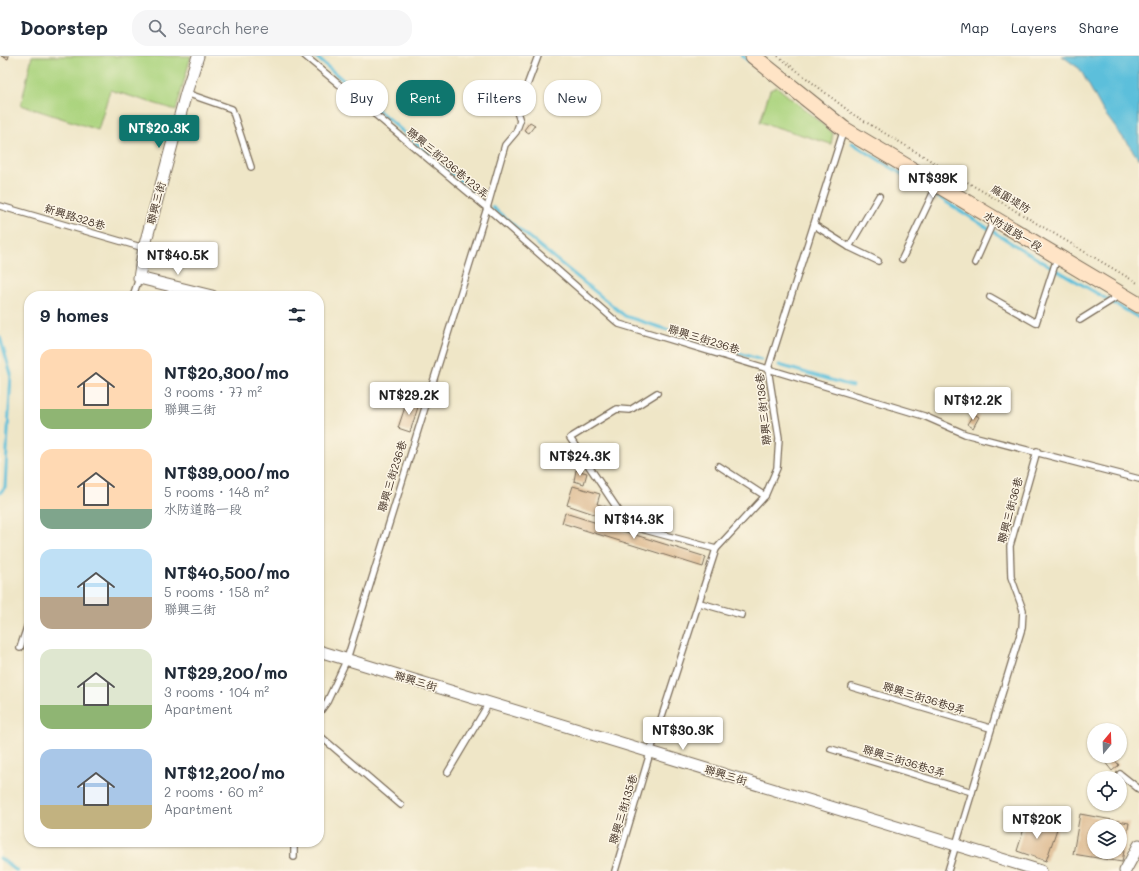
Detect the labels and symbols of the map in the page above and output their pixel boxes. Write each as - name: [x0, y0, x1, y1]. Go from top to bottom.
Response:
- pin: NT$20.3K: [118, 115, 200, 149]
- street label: 聯興三街236巷123弄: [404, 124, 492, 201]
- pin: NT$39K: [900, 165, 966, 199]
- street label: 聯興三街: [143, 179, 169, 226]
- street label: 麻園堤防: [989, 181, 1034, 216]
- street label: 新興路328巷: [43, 200, 108, 233]
- street label: 水防道路一段: [981, 207, 1045, 254]
- pin: NT$40.5K: [137, 242, 219, 276]
- street label: 聯興三街236巷: [666, 320, 742, 357]
- street label: 聯興三街136巷: [751, 372, 774, 446]
- pin: NT$29.2K: [368, 382, 450, 416]
- pin: NT$12.2K: [932, 387, 1014, 421]
- street label: 聯興三街236巷: [373, 438, 410, 514]
- pin: NT$24.3K: [539, 443, 621, 477]
- street label: 聯興三街36巷: [993, 475, 1026, 545]
- pin: NT$14.3K: [593, 506, 675, 540]
- street label: 聯興三街: [393, 667, 440, 694]
- street label: 聯興三街36巷9弄: [881, 678, 967, 717]
- pin: NT$30.3K: [642, 717, 724, 751]
- north arrow: [1087, 723, 1127, 763]
- street label: 聯興三街36巷3弄: [861, 741, 947, 780]
- street label: 聯興三街: [703, 761, 750, 788]
- street label: 聯興三街135巷: [605, 772, 640, 846]
- pin: NT$20K: [1004, 806, 1070, 840]

